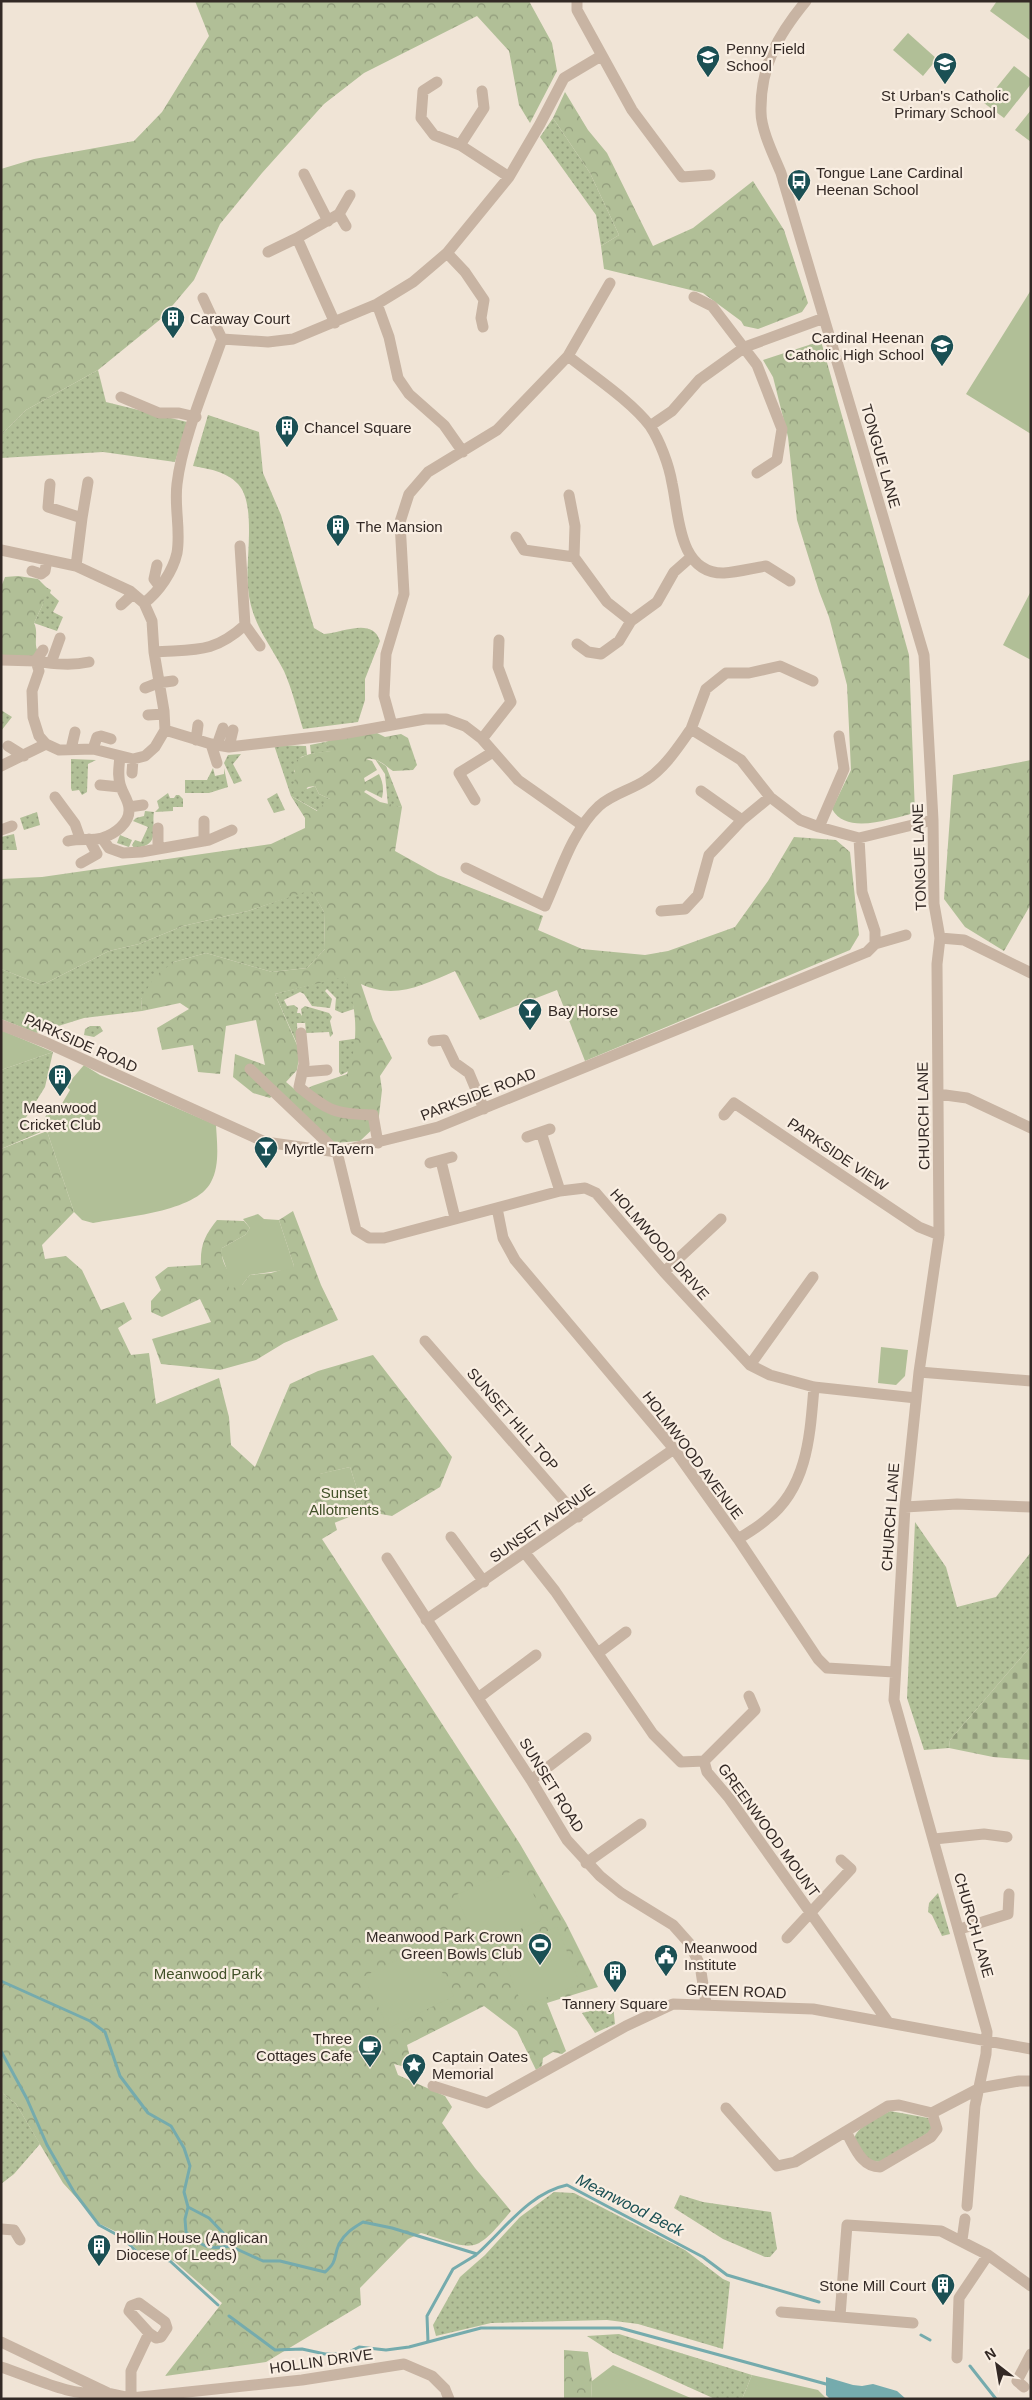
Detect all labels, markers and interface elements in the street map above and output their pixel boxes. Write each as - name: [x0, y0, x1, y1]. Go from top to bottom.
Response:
- place label: Penny Field School: [726, 40, 805, 74]
- school or university icon: Penny Field School: [695, 44, 721, 78]
- school or university icon: St Urban's Catholic Primary School: [932, 51, 958, 85]
- place label: St Urban's Catholic Primary School: [881, 87, 1009, 121]
- place label: Tongue Lane Cardinal Heenan School: [816, 164, 963, 198]
- bus stop icon: Tongue Lane Cardinal Heenan School: [786, 168, 812, 202]
- building icon: Caraway Court: [160, 305, 186, 339]
- place label: Caraway Court: [190, 310, 291, 327]
- place label: Cardinal Heenan Catholic High School: [785, 329, 924, 363]
- school or university icon: Cardinal Heenan Catholic High School: [929, 333, 955, 367]
- street label: TONGUE LANE: [858, 402, 904, 510]
- building icon: Chancel Square: [274, 414, 300, 448]
- place label: Chancel Square: [304, 419, 412, 436]
- building icon: The Mansion: [325, 513, 351, 547]
- place label: The Mansion: [356, 518, 443, 535]
- street label: TONGUE LANE: [909, 803, 929, 911]
- bar icon: Bay Horse: [517, 997, 543, 1031]
- place label: Bay Horse: [548, 1002, 618, 1019]
- street label: PARKSIDE ROAD: [22, 1010, 140, 1076]
- street label: CHURCH LANE: [914, 1062, 932, 1170]
- building icon: Meanwood Cricket Club: [47, 1063, 73, 1097]
- street label: PARKSIDE ROAD: [418, 1064, 538, 1124]
- place label: Meanwood Cricket Club: [19, 1099, 101, 1133]
- street label: PARKSIDE VIEW: [785, 1114, 892, 1194]
- bar icon: Myrtle Tavern: [253, 1135, 279, 1169]
- place label: Myrtle Tavern: [284, 1140, 374, 1157]
- street label: HOLMWOOD DRIVE: [607, 1185, 713, 1303]
- street label: SUNSET HILL TOP: [464, 1364, 562, 1474]
- street label: HOLMWOOD AVENUE: [639, 1388, 747, 1522]
- street label: CHURCH LANE: [878, 1462, 902, 1572]
- street label: SUNSET AVENUE: [486, 1480, 598, 1566]
- park label: Sunset Allotments: [309, 1484, 379, 1518]
- street label: SUNSET ROAD: [516, 1735, 588, 1835]
- street label: GREENWOOD MOUNT: [715, 1760, 823, 1900]
- street label: CHURCH LANE: [951, 1871, 997, 1979]
- place label: Meanwood Park Crown Green Bowls Club: [366, 1928, 522, 1962]
- sports icon: Meanwood Park Crown Green Bowls Club: [527, 1932, 553, 1966]
- place label: Meanwood Institute: [684, 1939, 757, 1973]
- public building icon: Meanwood Institute: [653, 1943, 679, 1977]
- building icon: Tannery Square: [602, 1959, 628, 1993]
- park label: Meanwood Park: [154, 1965, 263, 1982]
- street label: GREEN ROAD: [685, 1981, 787, 2001]
- place label: Tannery Square: [562, 1995, 668, 2012]
- place label: Three Cottages Cafe: [256, 2030, 352, 2064]
- cafe icon: Three Cottages Cafe: [357, 2034, 383, 2068]
- place label: Captain Oates Memorial: [432, 2048, 528, 2082]
- place icon: Captain Oates Memorial: [401, 2052, 427, 2086]
- water label: Meanwood Beck: [573, 2171, 687, 2240]
- place label: Hollin House (Anglican Diocese of Leeds): [116, 2229, 268, 2263]
- building icon: Hollin House (Anglican Diocese of Leeds): [86, 2233, 112, 2267]
- building icon: Stone Mill Court: [930, 2272, 956, 2306]
- place label: Stone Mill Court: [819, 2277, 927, 2294]
- north arrow: [972, 2340, 1022, 2390]
- text: N: [982, 2344, 999, 2363]
- street label: HOLLIN DRIVE: [268, 2345, 374, 2377]

